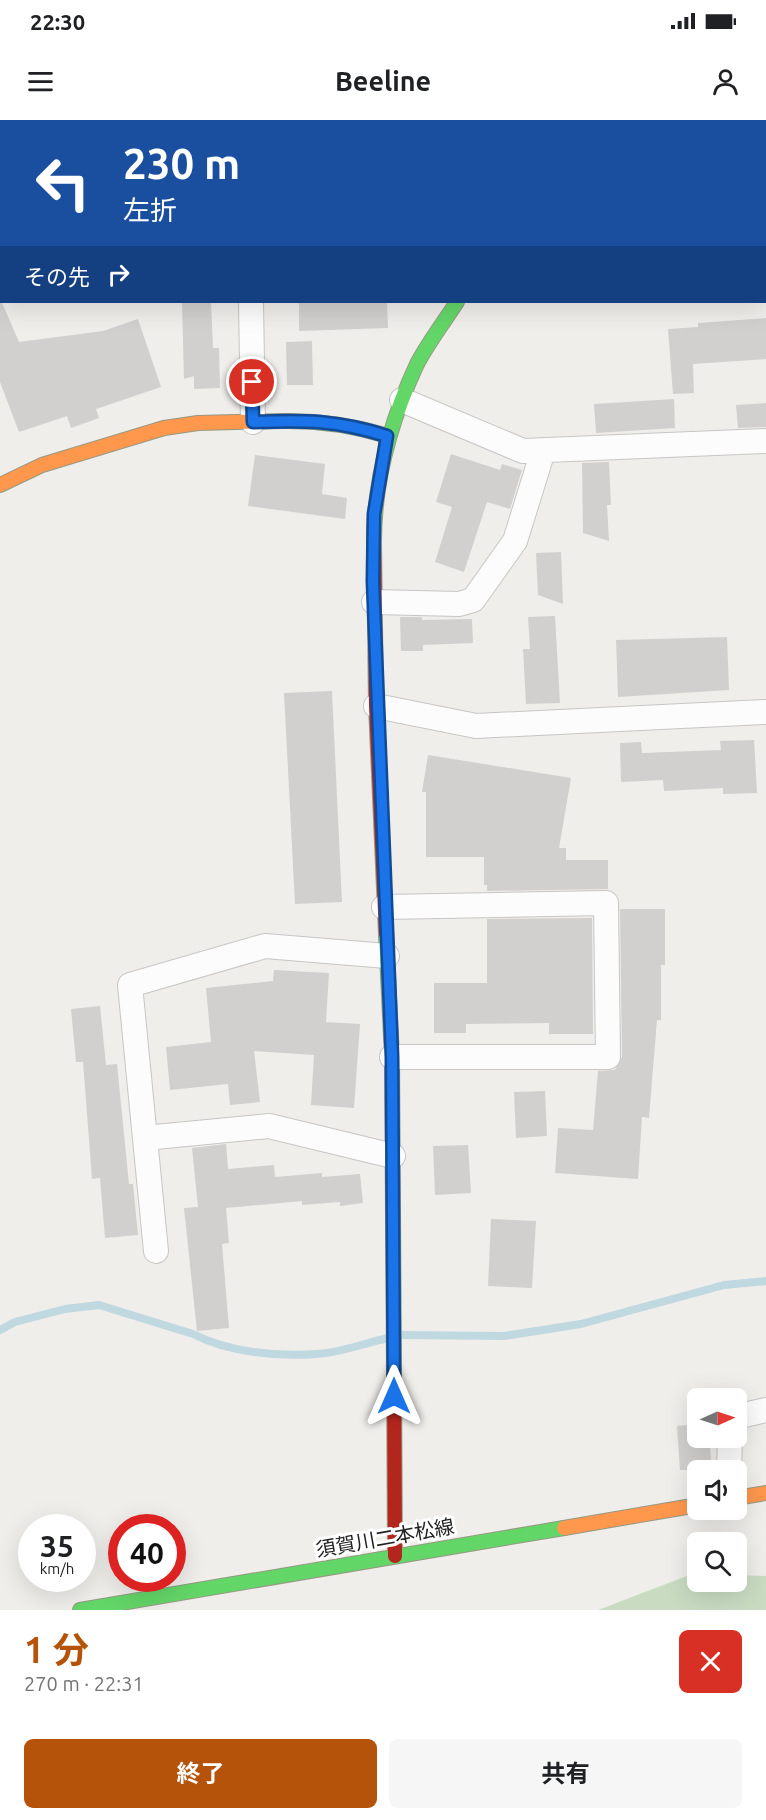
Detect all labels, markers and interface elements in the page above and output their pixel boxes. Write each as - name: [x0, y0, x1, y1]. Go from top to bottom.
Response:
- text: 22:30: [30, 9, 85, 34]
- icon: menu: [24, 65, 57, 98]
- icon: person: [709, 65, 742, 98]
- text: Beeline: [335, 66, 431, 96]
- text: 230 m: [123, 140, 240, 187]
- icon: left: [24, 144, 102, 222]
- text: 左折: [123, 195, 177, 225]
- icon: right: [102, 258, 135, 291]
- text: その先: [24, 264, 90, 289]
- pin: [226, 356, 277, 407]
- icon: arrive: [235, 365, 268, 398]
- position arrow: [362, 1364, 426, 1428]
- north arrow: [687, 1388, 747, 1448]
- map controls: [687, 1388, 747, 1592]
- button: sound: [687, 1460, 747, 1520]
- speed limit sign: 40: [108, 1514, 186, 1592]
- street label: 須賀川二本松線: [314, 1514, 456, 1561]
- text: 35: [40, 1529, 74, 1563]
- button: search: [687, 1532, 747, 1592]
- text: km/h: [40, 1560, 74, 1577]
- text: 1 分: [24, 1629, 89, 1670]
- button: close: [679, 1630, 742, 1693]
- text: 270 m · 22:31: [24, 1672, 144, 1695]
- button: 終了: [24, 1739, 377, 1808]
- button: 共有: [389, 1739, 742, 1808]

